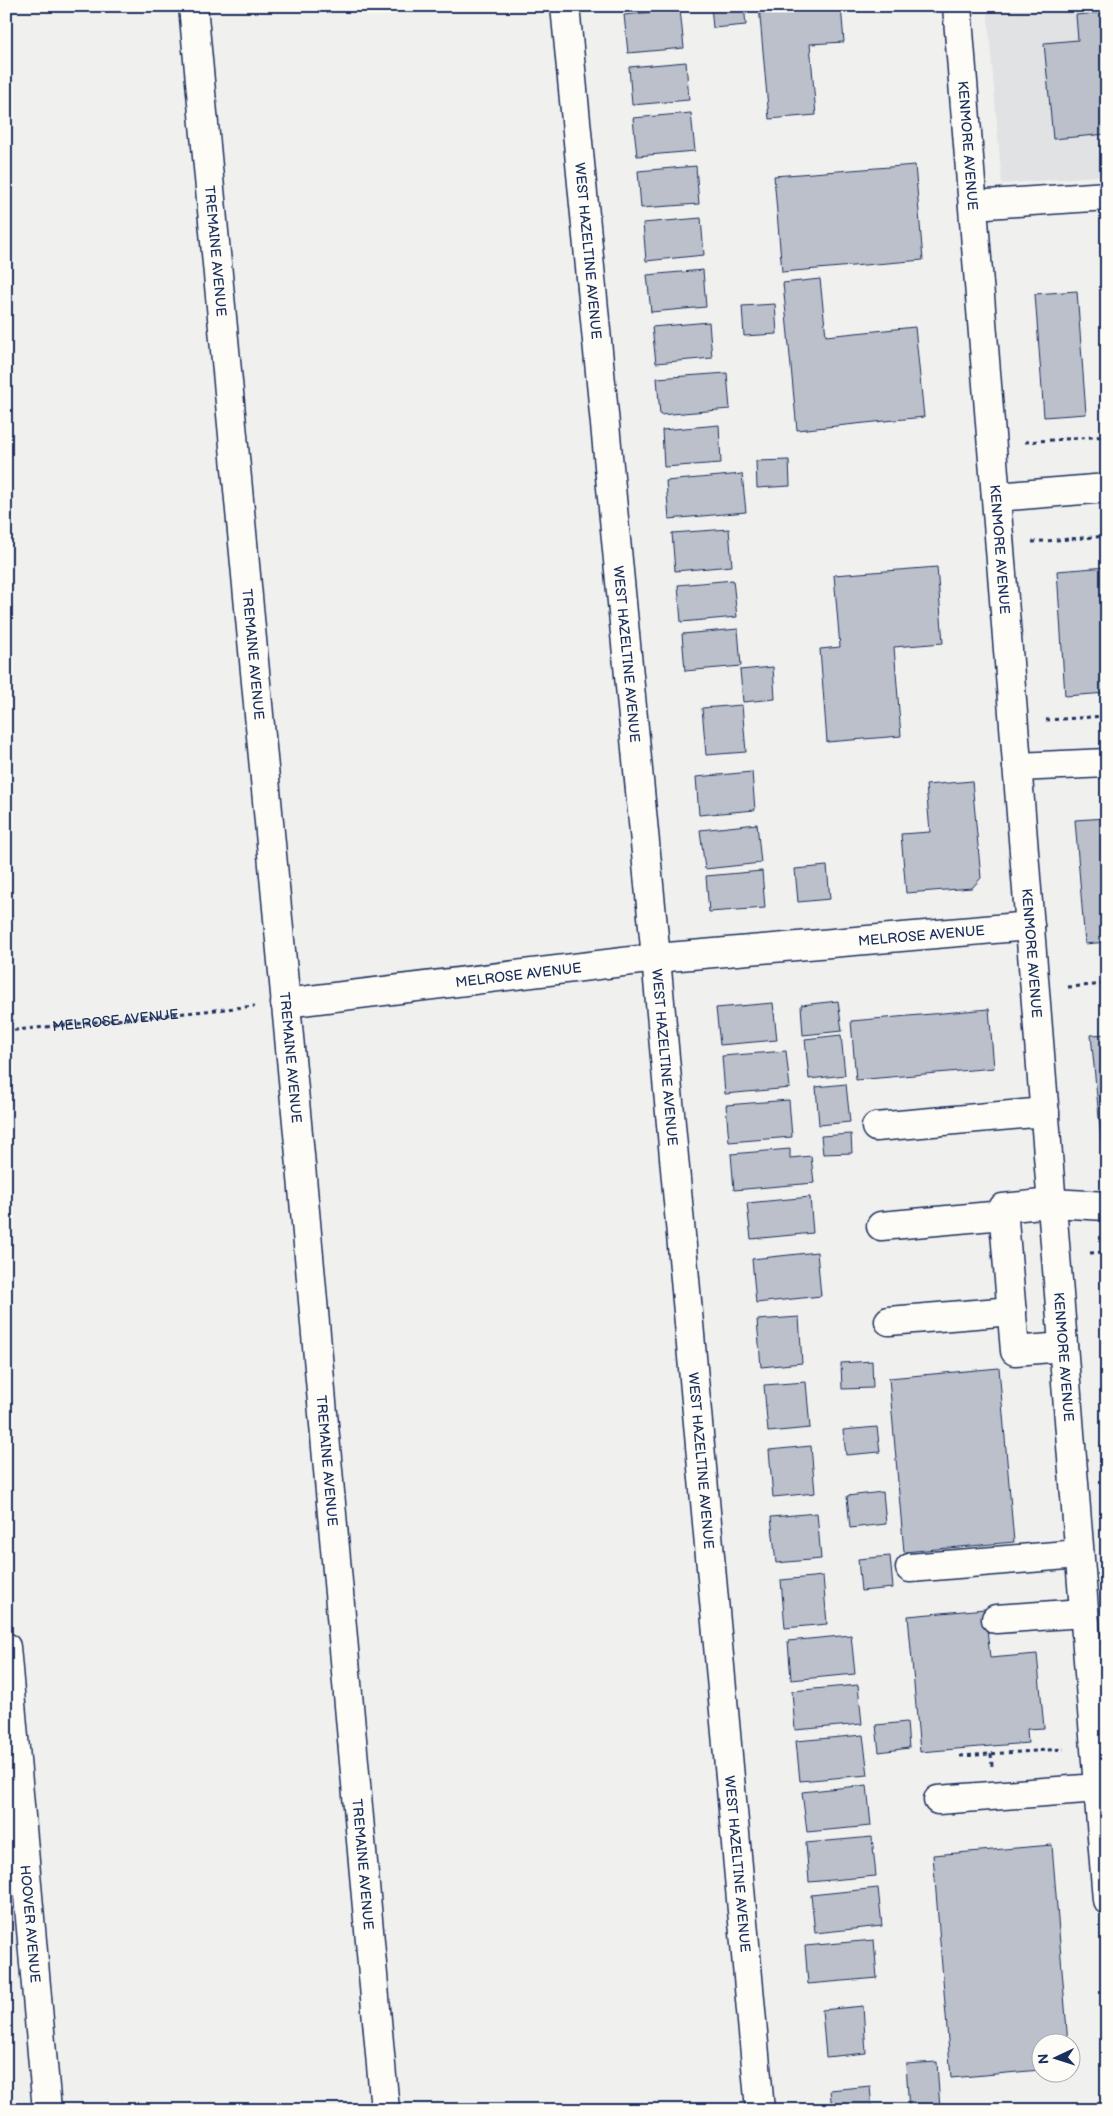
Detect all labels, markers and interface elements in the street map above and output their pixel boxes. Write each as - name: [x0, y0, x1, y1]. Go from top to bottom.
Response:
- street label: KENMORE AVENUE: [954, 80, 981, 211]
- street label: WEST HAZELTINE AVENUE: [571, 162, 605, 340]
- street label: TREMAINE AVENUE: [201, 185, 230, 317]
- street label: KENMORE AVENUE: [986, 484, 1013, 615]
- street label: WEST HAZELTINE AVENUE: [610, 565, 643, 743]
- street label: TREMAINE AVENUE: [238, 588, 267, 720]
- street label: KENMORE AVENUE: [1018, 888, 1045, 1018]
- street label: MELROSE AVENUE: [857, 922, 985, 950]
- street label: MELROSE AVENUE: [454, 959, 582, 991]
- street label: WEST HAZELTINE AVENUE: [648, 968, 681, 1146]
- street label: TREMAINE AVENUE: [276, 991, 305, 1124]
- street label: MELROSE AVENUE: [52, 1006, 179, 1035]
- street label: KENMORE AVENUE: [1050, 1291, 1077, 1422]
- street label: WEST HAZELTINE AVENUE: [684, 1371, 717, 1550]
- street label: TREMAINE AVENUE: [312, 1395, 341, 1527]
- street label: WEST HAZELTINE AVENUE: [721, 1775, 754, 1953]
- street label: TREMAINE AVENUE: [348, 1798, 377, 1930]
- street label: HOOVER AVENUE: [16, 1864, 44, 1984]
- north arrow: [1030, 2034, 1080, 2084]
- text: N: [1035, 2053, 1052, 2065]

